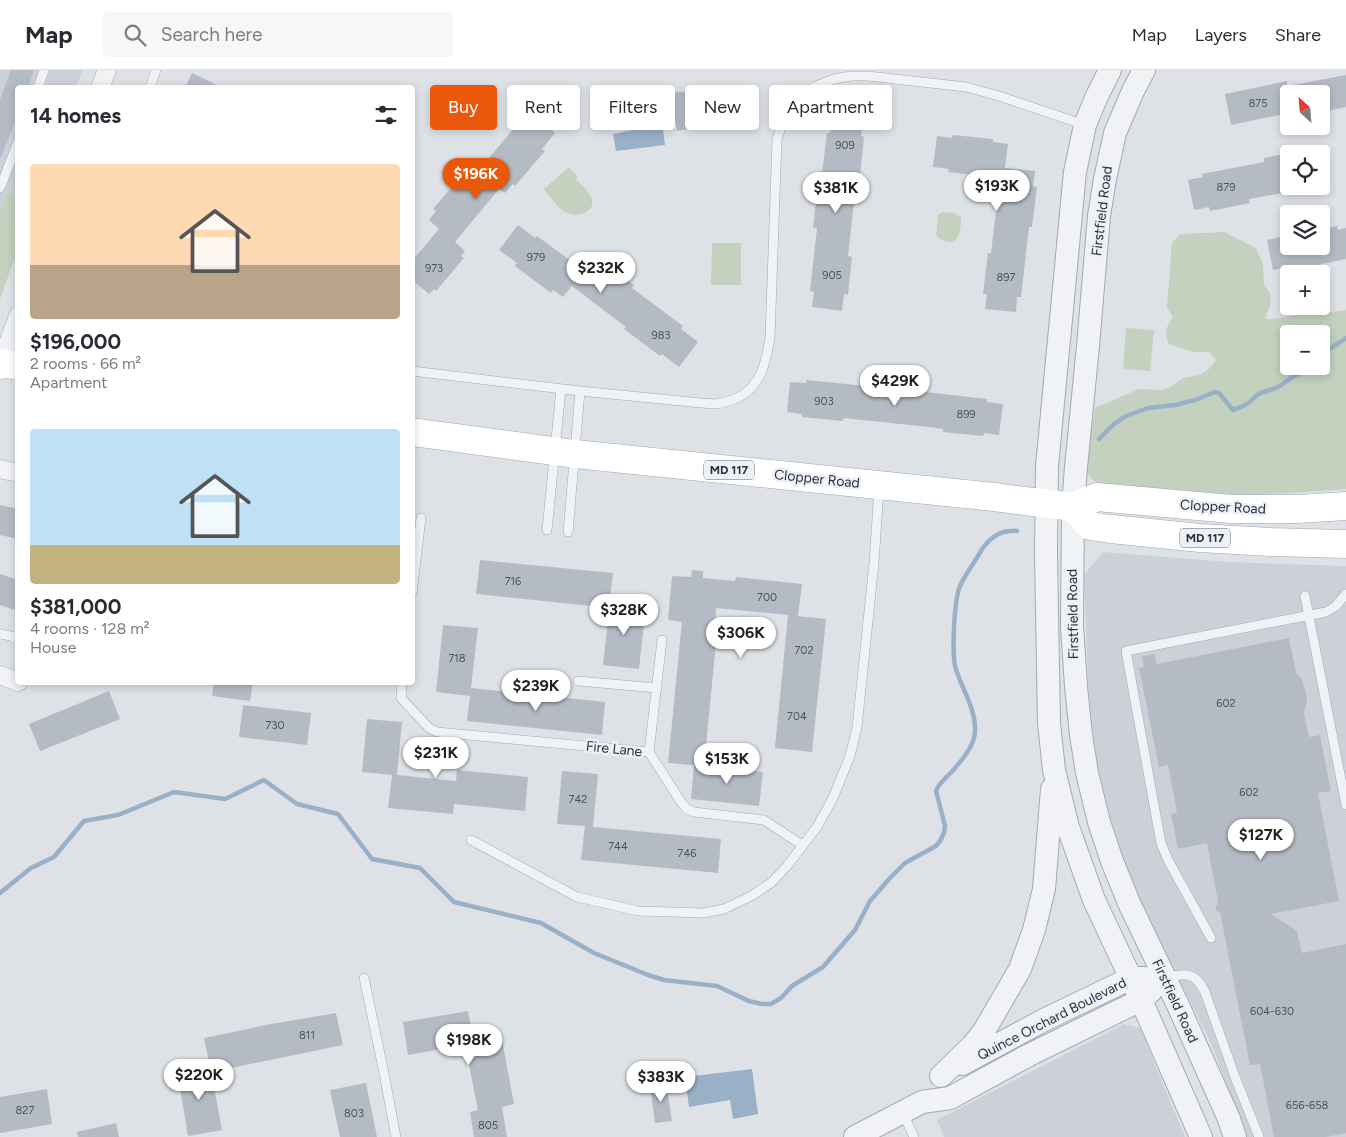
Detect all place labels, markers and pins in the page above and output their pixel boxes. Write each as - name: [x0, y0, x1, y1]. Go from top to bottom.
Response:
- pin: $196K: [441, 158, 511, 200]
- pin: $193K: [962, 170, 1032, 212]
- pin: $381K: [801, 172, 871, 214]
- pin: $232K: [566, 252, 636, 294]
- pin: $429K: [860, 364, 930, 407]
- pin: $328K: [589, 594, 659, 636]
- pin: $306K: [706, 616, 776, 659]
- pin: $239K: [501, 670, 571, 712]
- pin: $231K: [401, 736, 471, 779]
- pin: $153K: [692, 742, 762, 785]
- pin: $127K: [1226, 818, 1296, 861]
- pin: $198K: [434, 1024, 504, 1066]
- pin: $220K: [164, 1058, 234, 1101]
- pin: $383K: [626, 1060, 696, 1103]

